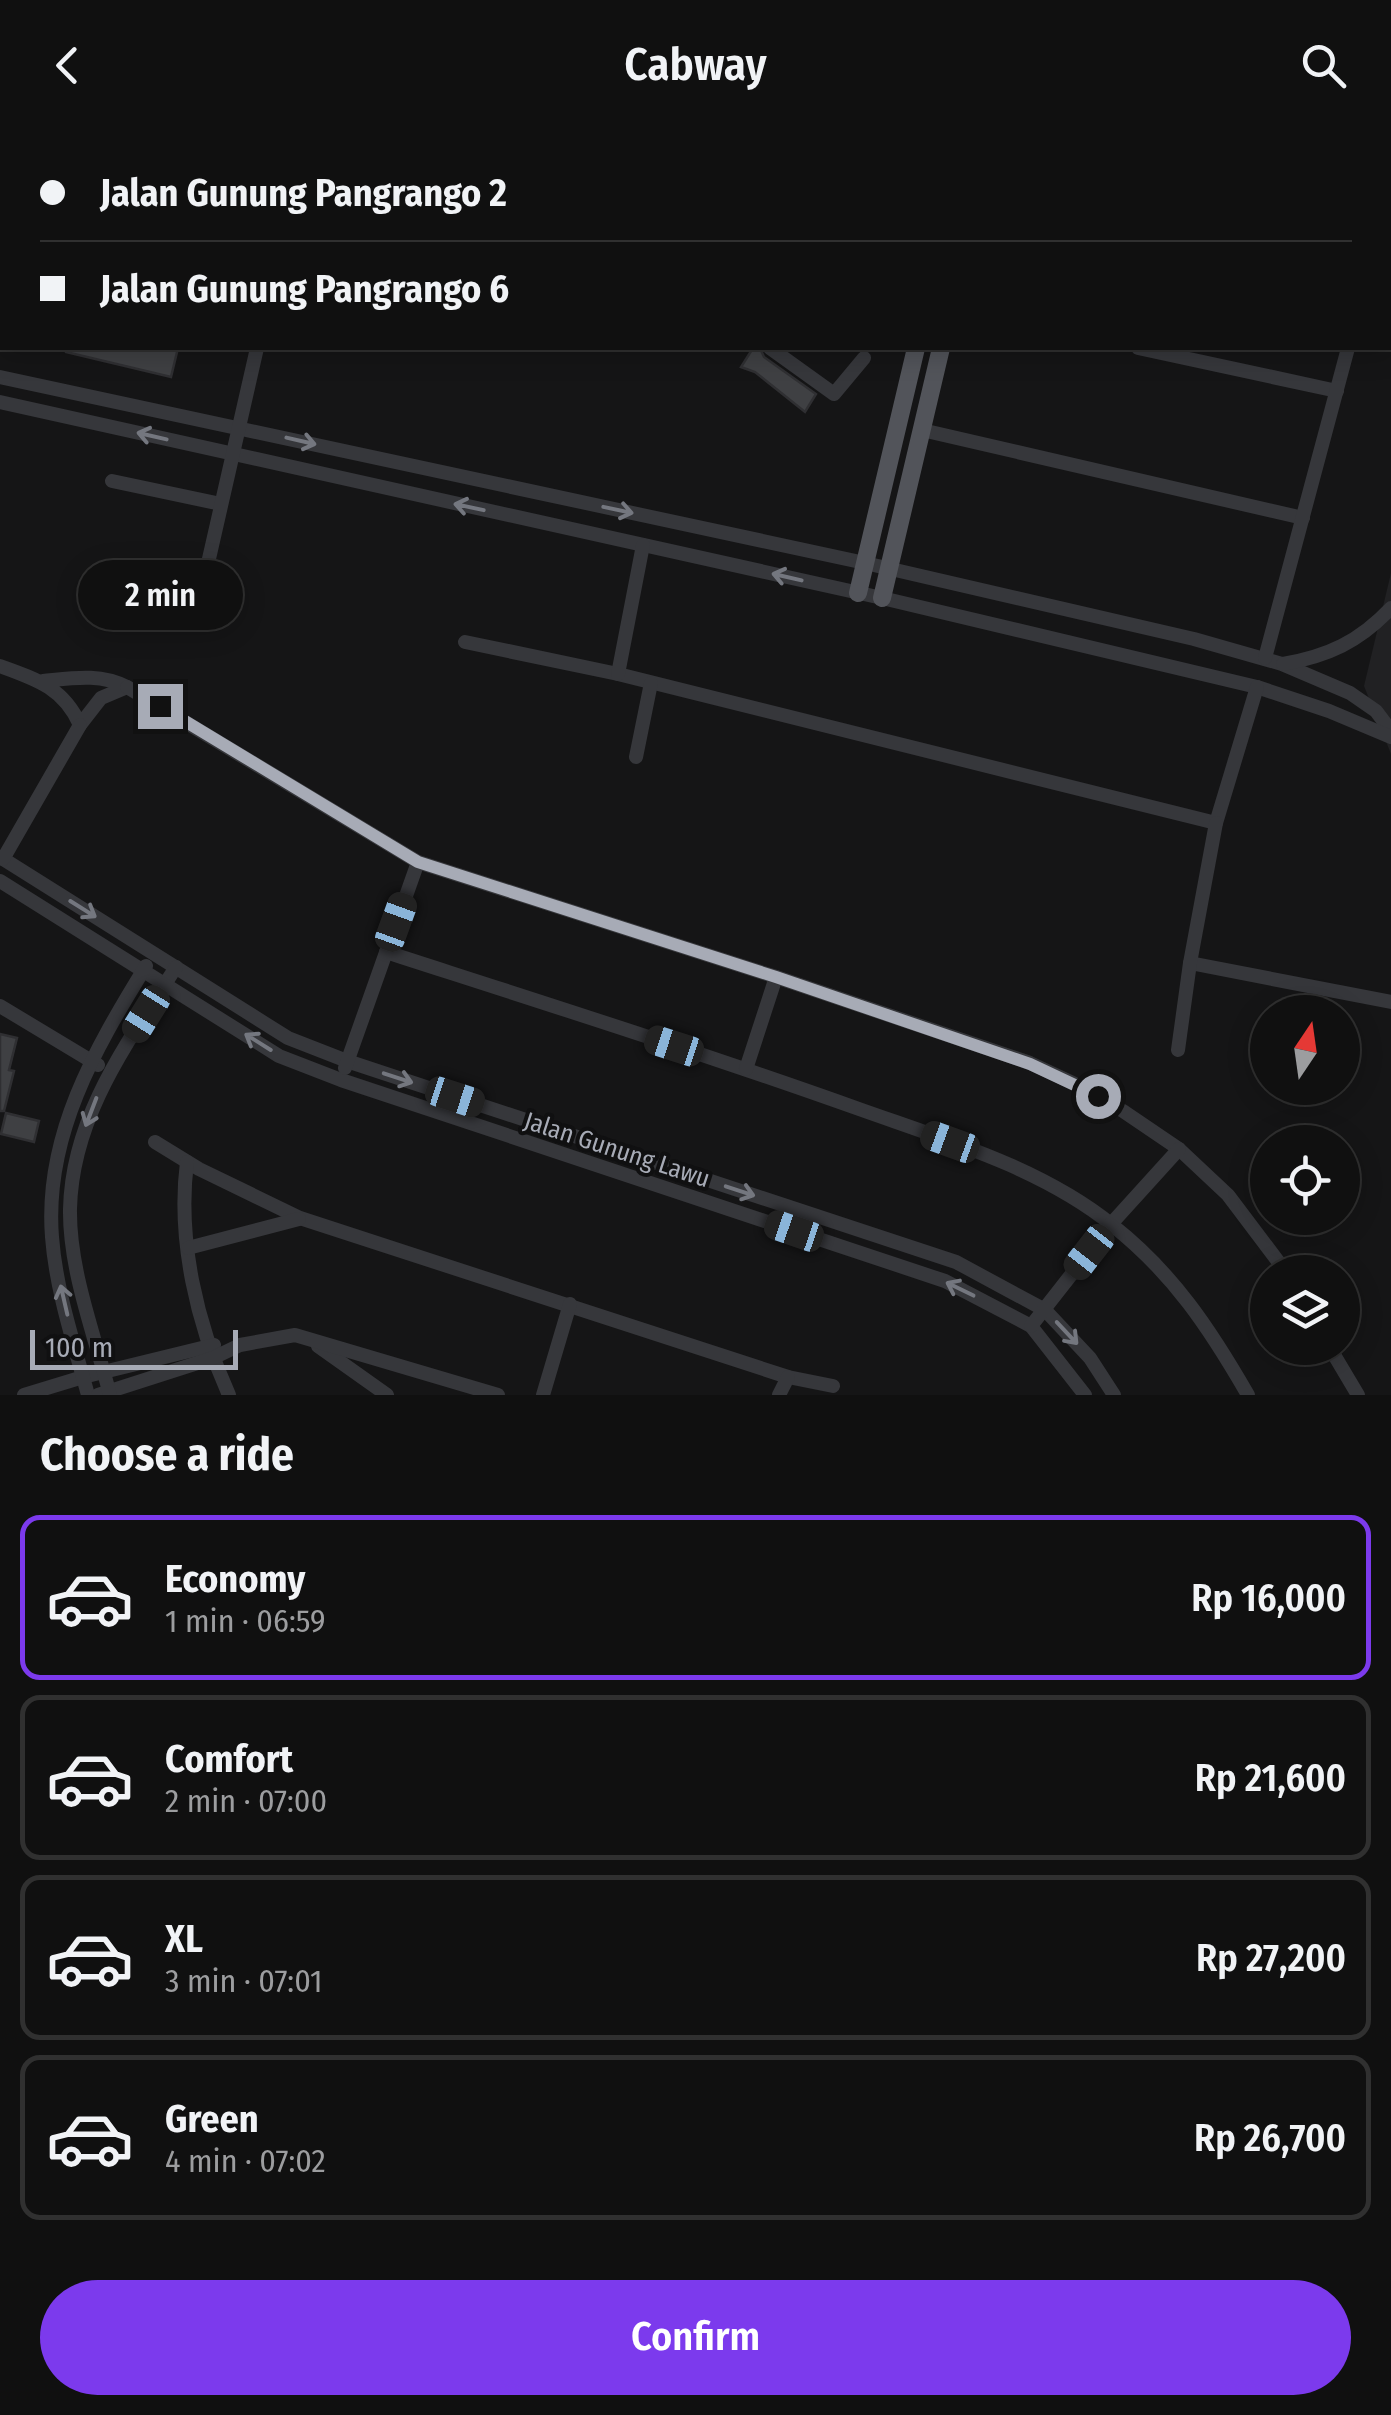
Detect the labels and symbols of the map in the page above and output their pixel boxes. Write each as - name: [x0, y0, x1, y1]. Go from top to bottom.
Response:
- one-way arrow: [137, 426, 169, 444]
- one-way arrow: [284, 433, 316, 452]
- one-way arrow: [454, 497, 486, 515]
- one-way arrow: [601, 502, 633, 520]
- callout: 2 min: [78, 561, 242, 631]
- one-way arrow: [772, 567, 804, 585]
- route end: [138, 684, 183, 729]
- car: [372, 889, 420, 955]
- one-way arrow: [68, 899, 97, 919]
- car: [117, 981, 175, 1047]
- north arrow: [1250, 995, 1360, 1105]
- car: [641, 1022, 707, 1070]
- one-way arrow: [244, 1032, 273, 1053]
- one-way arrow: [382, 1071, 414, 1089]
- car: [422, 1073, 488, 1121]
- route start: [1076, 1074, 1121, 1119]
- one-way arrow: [81, 1095, 99, 1126]
- street label: Jalan Gunung Lawu: [520, 1106, 714, 1194]
- car: [917, 1118, 983, 1166]
- one-way arrow: [724, 1183, 756, 1201]
- car: [761, 1207, 827, 1255]
- car: [1059, 1219, 1119, 1285]
- one-way arrow: [946, 1278, 976, 1297]
- one-way arrow: [54, 1285, 72, 1317]
- one-way arrow: [1055, 1320, 1078, 1345]
- scale bar: [30, 1325, 238, 1370]

